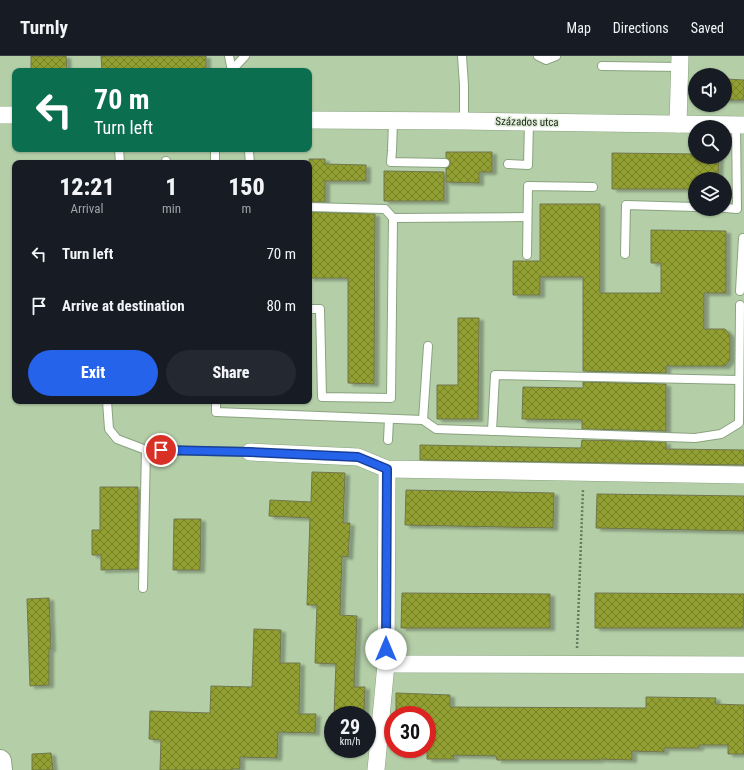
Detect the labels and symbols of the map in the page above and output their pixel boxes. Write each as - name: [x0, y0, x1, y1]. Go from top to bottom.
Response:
- street label: Százados utca: [495, 115, 559, 129]
- pin: [144, 433, 178, 467]
- position arrow: [365, 628, 407, 670]
- speed limit sign: 30: [384, 706, 436, 758]

